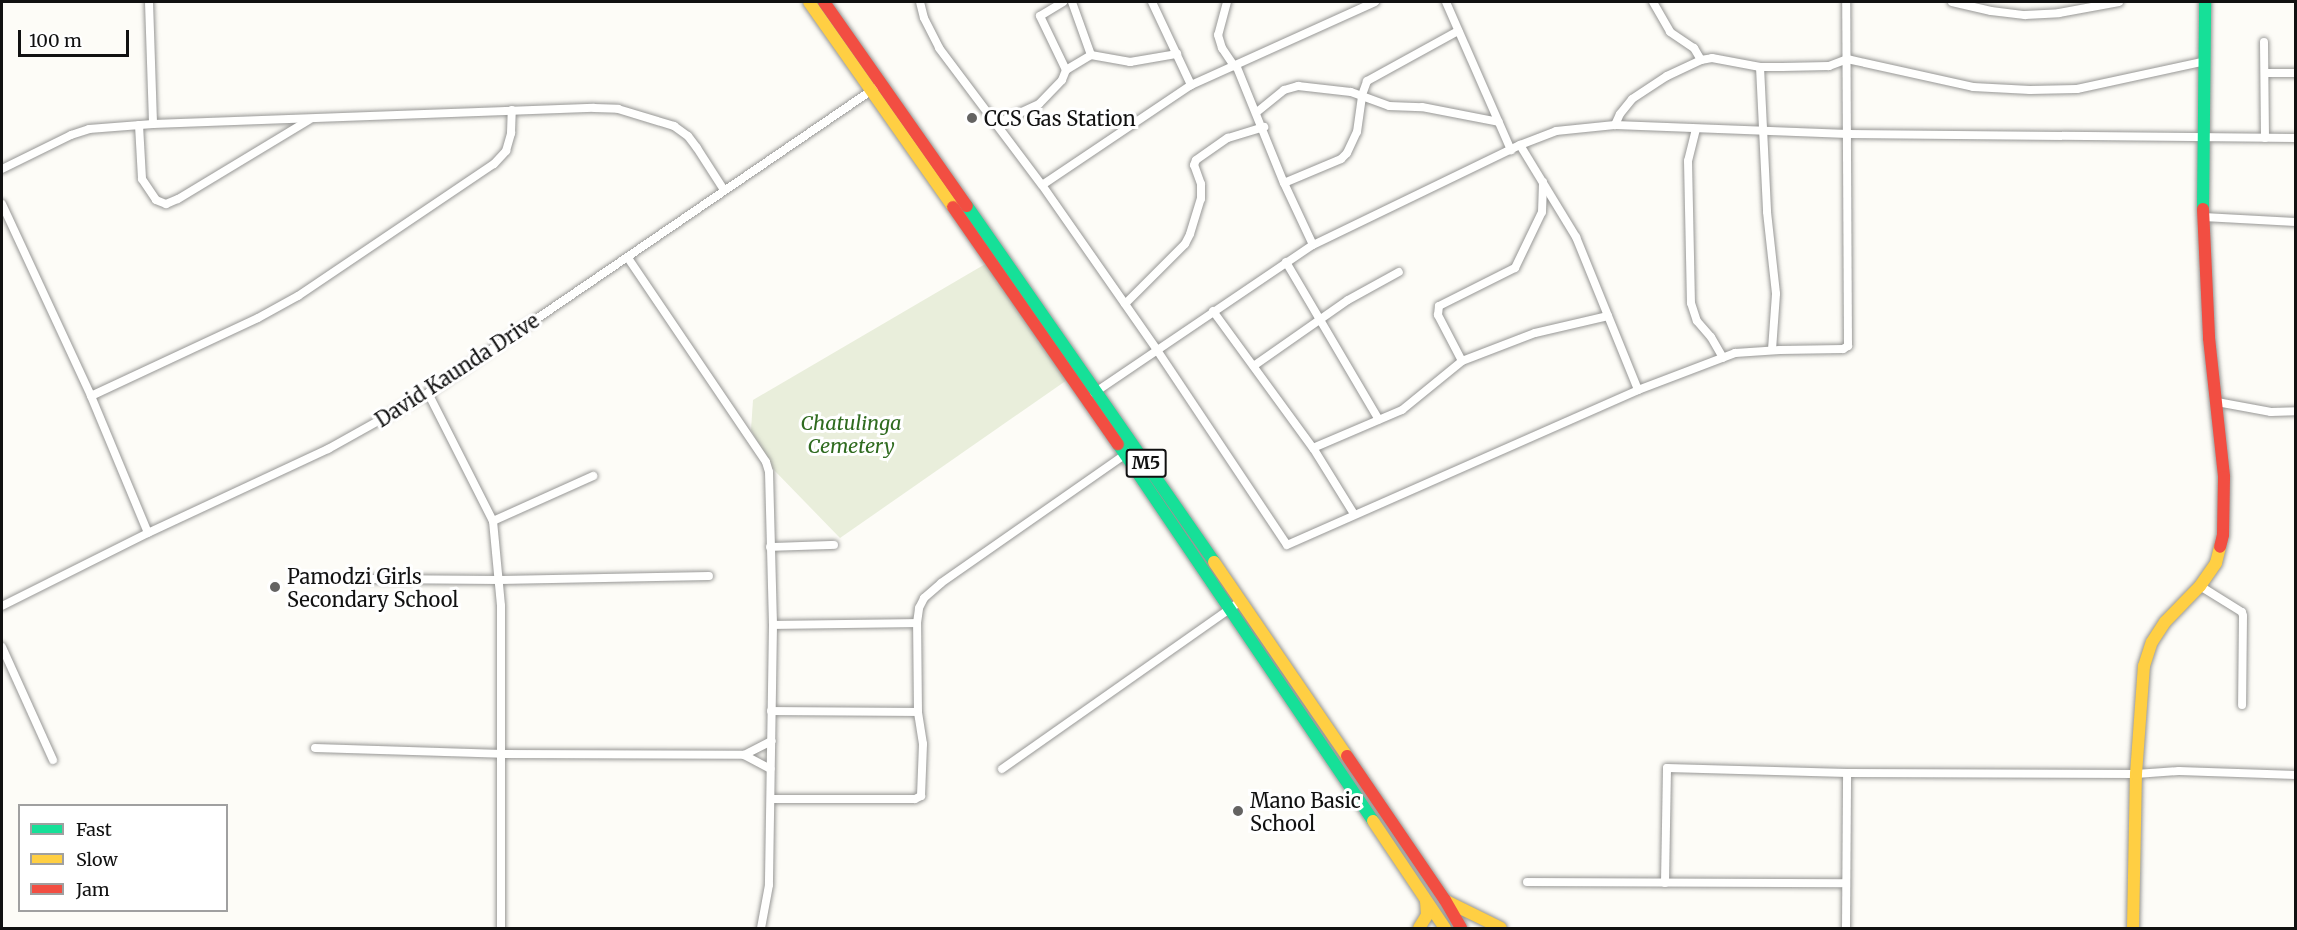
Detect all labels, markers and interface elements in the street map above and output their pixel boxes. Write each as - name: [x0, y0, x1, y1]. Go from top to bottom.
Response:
- scale bar: [21, 18, 132, 56]
- text: 100 m: [29, 29, 82, 52]
- place label: CCS Gas Station: [984, 106, 1136, 130]
- marker: CCS Gas Station: [965, 111, 979, 125]
- street label: David Kaunda Drive: [371, 308, 543, 432]
- park label: Chatulinga Cemetery: [800, 410, 902, 457]
- road number: M5: [1125, 448, 1167, 478]
- place label: Pamodzi Girls Secondary School: [287, 564, 459, 611]
- marker: Pamodzi Girls Secondary School: [268, 580, 282, 594]
- place label: Mano Basic School: [1250, 788, 1361, 835]
- legend: [18, 804, 228, 912]
- marker: Mano Basic School: [1231, 804, 1245, 818]
- text: Fast: [76, 818, 112, 841]
- text: Slow: [76, 848, 118, 871]
- text: Jam: [76, 878, 110, 901]

